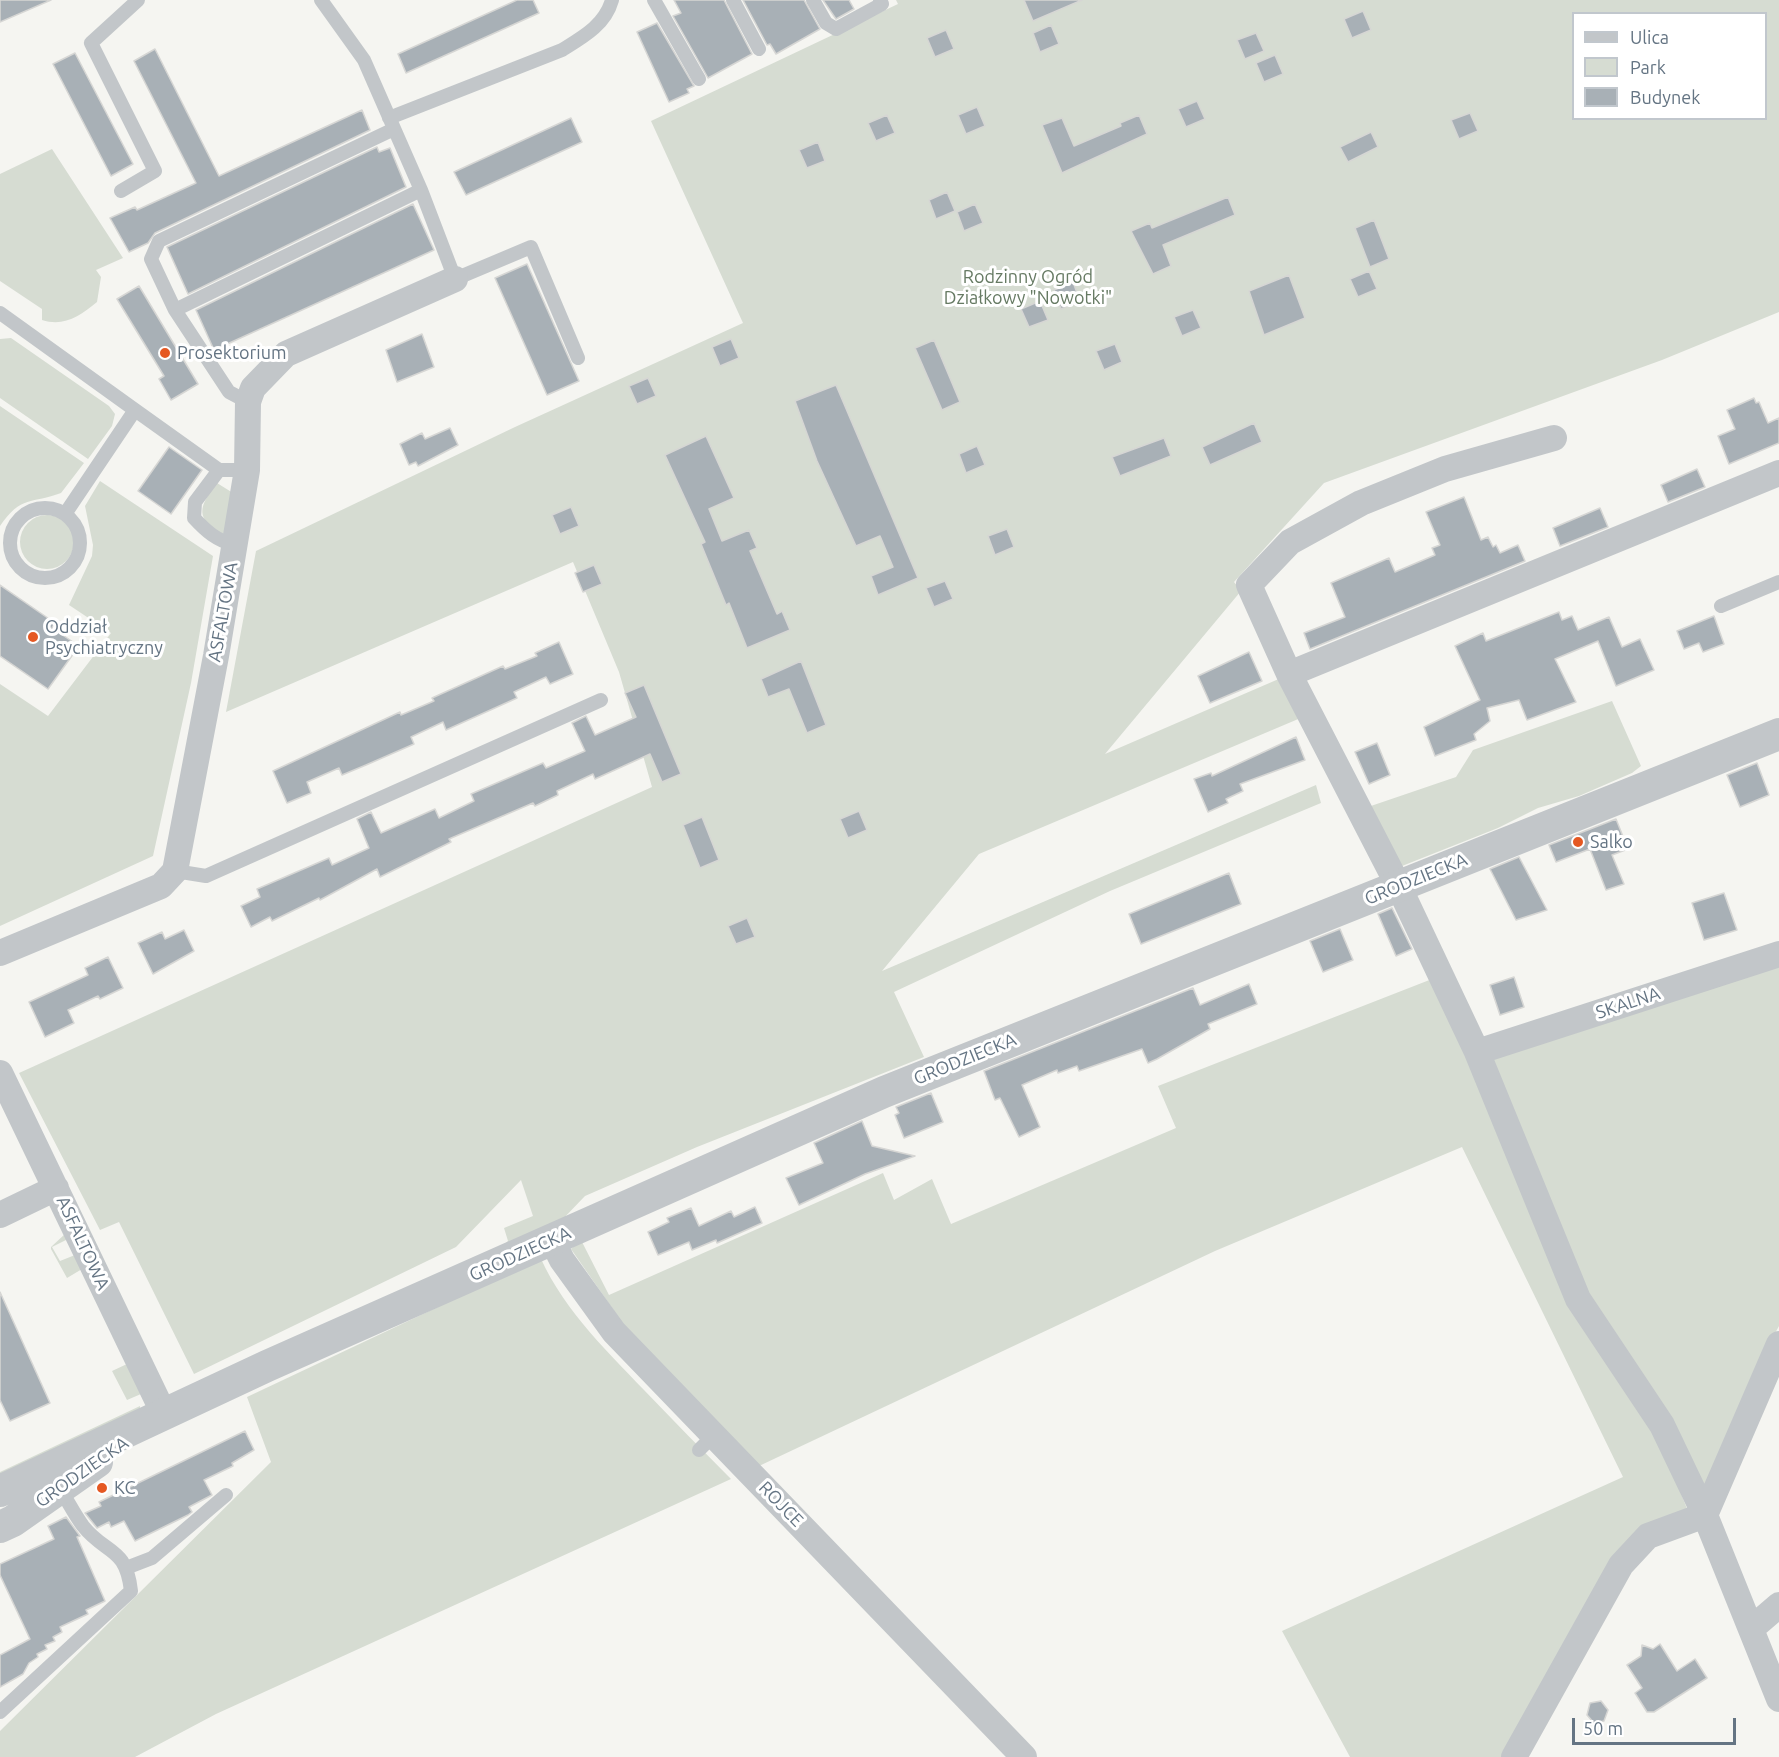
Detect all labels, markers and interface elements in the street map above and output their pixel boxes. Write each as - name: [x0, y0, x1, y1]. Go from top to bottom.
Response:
- legend: [1572, 12, 1767, 120]
- text: Ulica: [1630, 27, 1669, 47]
- text: Park: [1630, 57, 1666, 77]
- text: Budynek: [1630, 87, 1700, 107]
- park label: Rodzinny Ogród Działkowy "Nowotki": [944, 266, 1112, 308]
- place label: Prosektorium: [177, 342, 286, 364]
- marker: Prosektorium: [158, 346, 172, 360]
- street label: ASFALTOWA: [204, 560, 242, 664]
- place label: Oddział Psychiatryczny: [45, 616, 163, 658]
- marker: Oddział Psychiatryczny: [26, 630, 40, 644]
- place label: Salko: [1590, 831, 1633, 853]
- marker: Salko: [1571, 835, 1585, 849]
- street label: GRODZIECKA: [1362, 849, 1470, 909]
- street label: SKALNA: [1593, 982, 1663, 1024]
- street label: GRODZIECKA: [911, 1029, 1019, 1089]
- street label: ASFALTOWA: [52, 1193, 114, 1293]
- street label: GRODZIECKA: [466, 1222, 574, 1286]
- street label: GRODZIECKA: [31, 1432, 133, 1512]
- place label: KC: [114, 1477, 135, 1499]
- street label: ROJCE: [754, 1477, 808, 1531]
- marker: KC: [95, 1481, 109, 1495]
- scale bar: [1575, 1706, 1738, 1744]
- text: 50 m: [1583, 1718, 1623, 1738]

